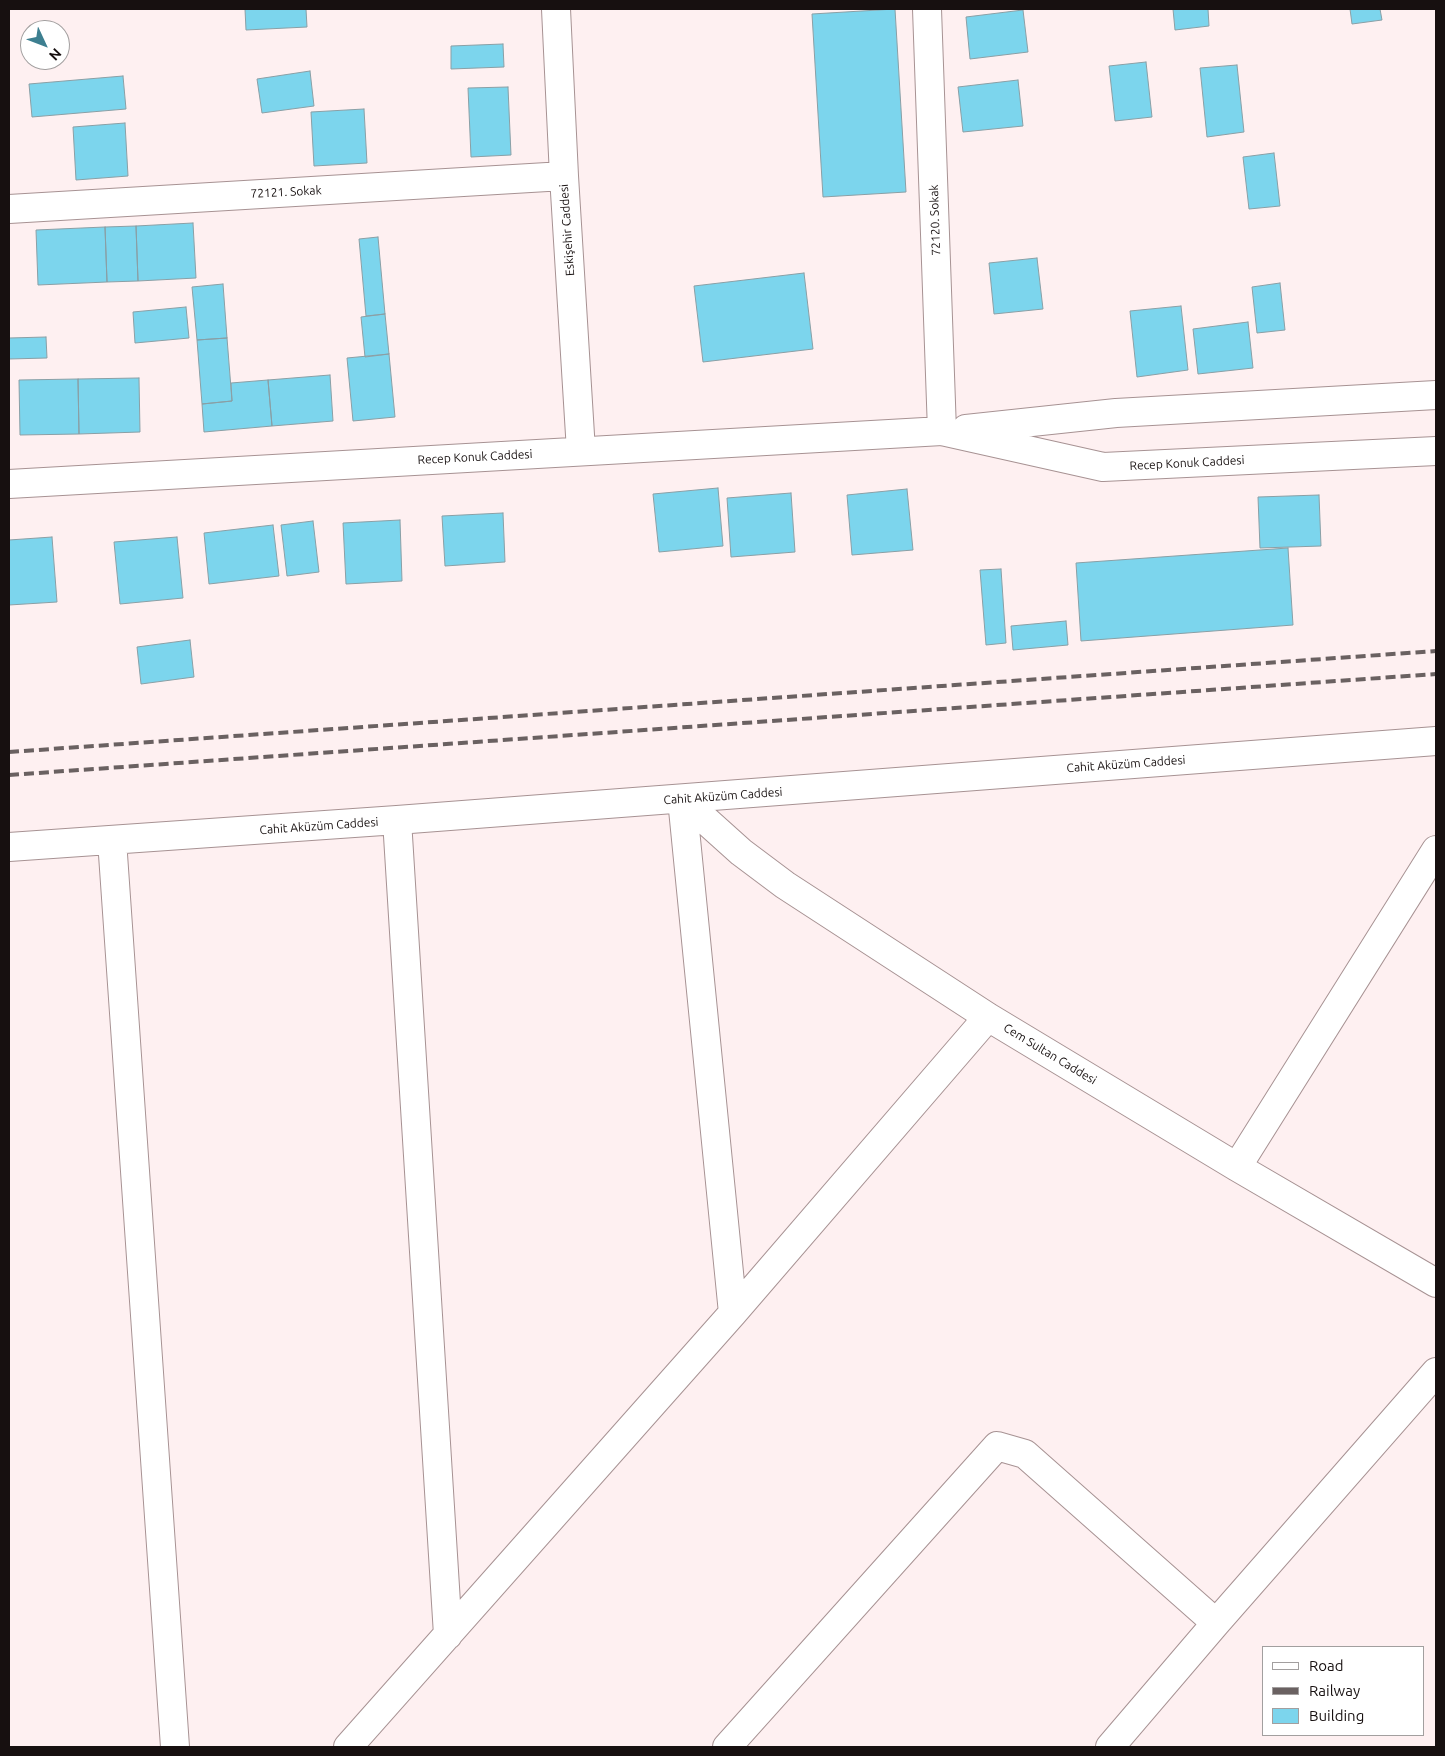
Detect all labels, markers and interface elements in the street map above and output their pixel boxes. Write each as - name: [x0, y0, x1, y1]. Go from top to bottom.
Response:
- north arrow: [20, 20, 70, 70]
- text: N: [46, 45, 65, 64]
- street label: 72121. Sokak: [250, 183, 322, 201]
- street label: Eskişehir Caddesi: [557, 184, 577, 276]
- street label: 72120. Sokak: [927, 184, 943, 256]
- street label: Recep Konuk Caddesi: [417, 447, 533, 467]
- street label: Recep Konuk Caddesi: [1129, 453, 1245, 473]
- street label: Cahit Aküzüm Caddesi: [1066, 753, 1186, 775]
- street label: Cahit Aküzüm Caddesi: [663, 785, 783, 807]
- street label: Cahit Aküzüm Caddesi: [259, 815, 379, 837]
- street label: Cem Sultan Caddesi: [1001, 1020, 1099, 1088]
- legend: [1262, 1646, 1425, 1736]
- text: Road: [1309, 1657, 1344, 1674]
- text: Railway: [1309, 1682, 1360, 1699]
- text: Building: [1309, 1707, 1364, 1724]

